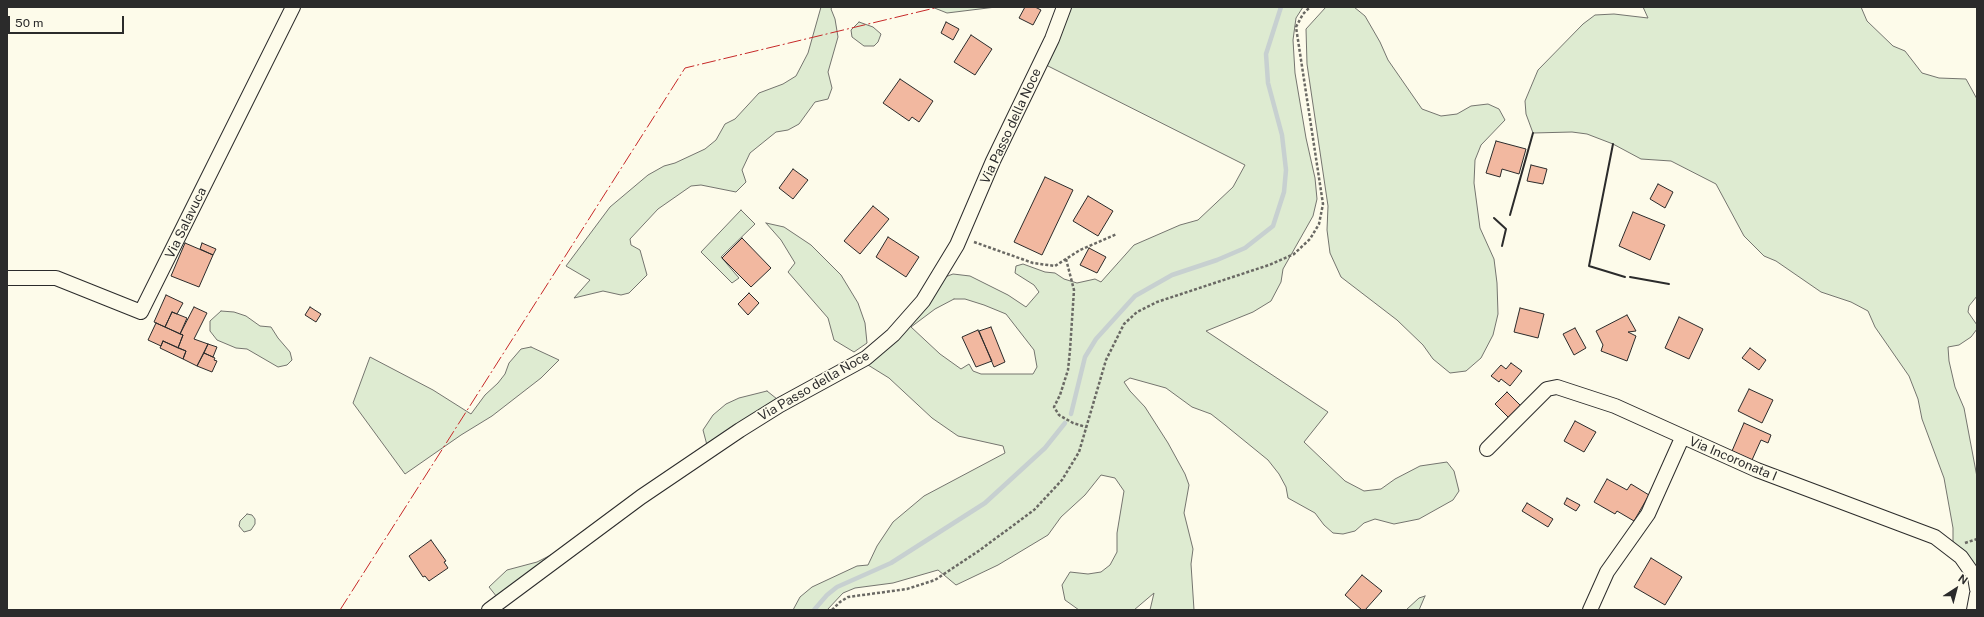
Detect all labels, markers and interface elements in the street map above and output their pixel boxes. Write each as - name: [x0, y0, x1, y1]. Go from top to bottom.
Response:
- scale bar: [10, 8, 126, 34]
- text: 50 m: [15, 16, 43, 30]
- street label: Via Passo della Noce: [977, 66, 1045, 186]
- street label: Via Salavuca: [162, 185, 210, 261]
- street label: Via Passo della Noce: [756, 348, 872, 424]
- street label: Via Incoronata I: [1687, 434, 1779, 484]
- north arrow: [1936, 569, 1976, 609]
- text: N: [1956, 572, 1970, 587]

